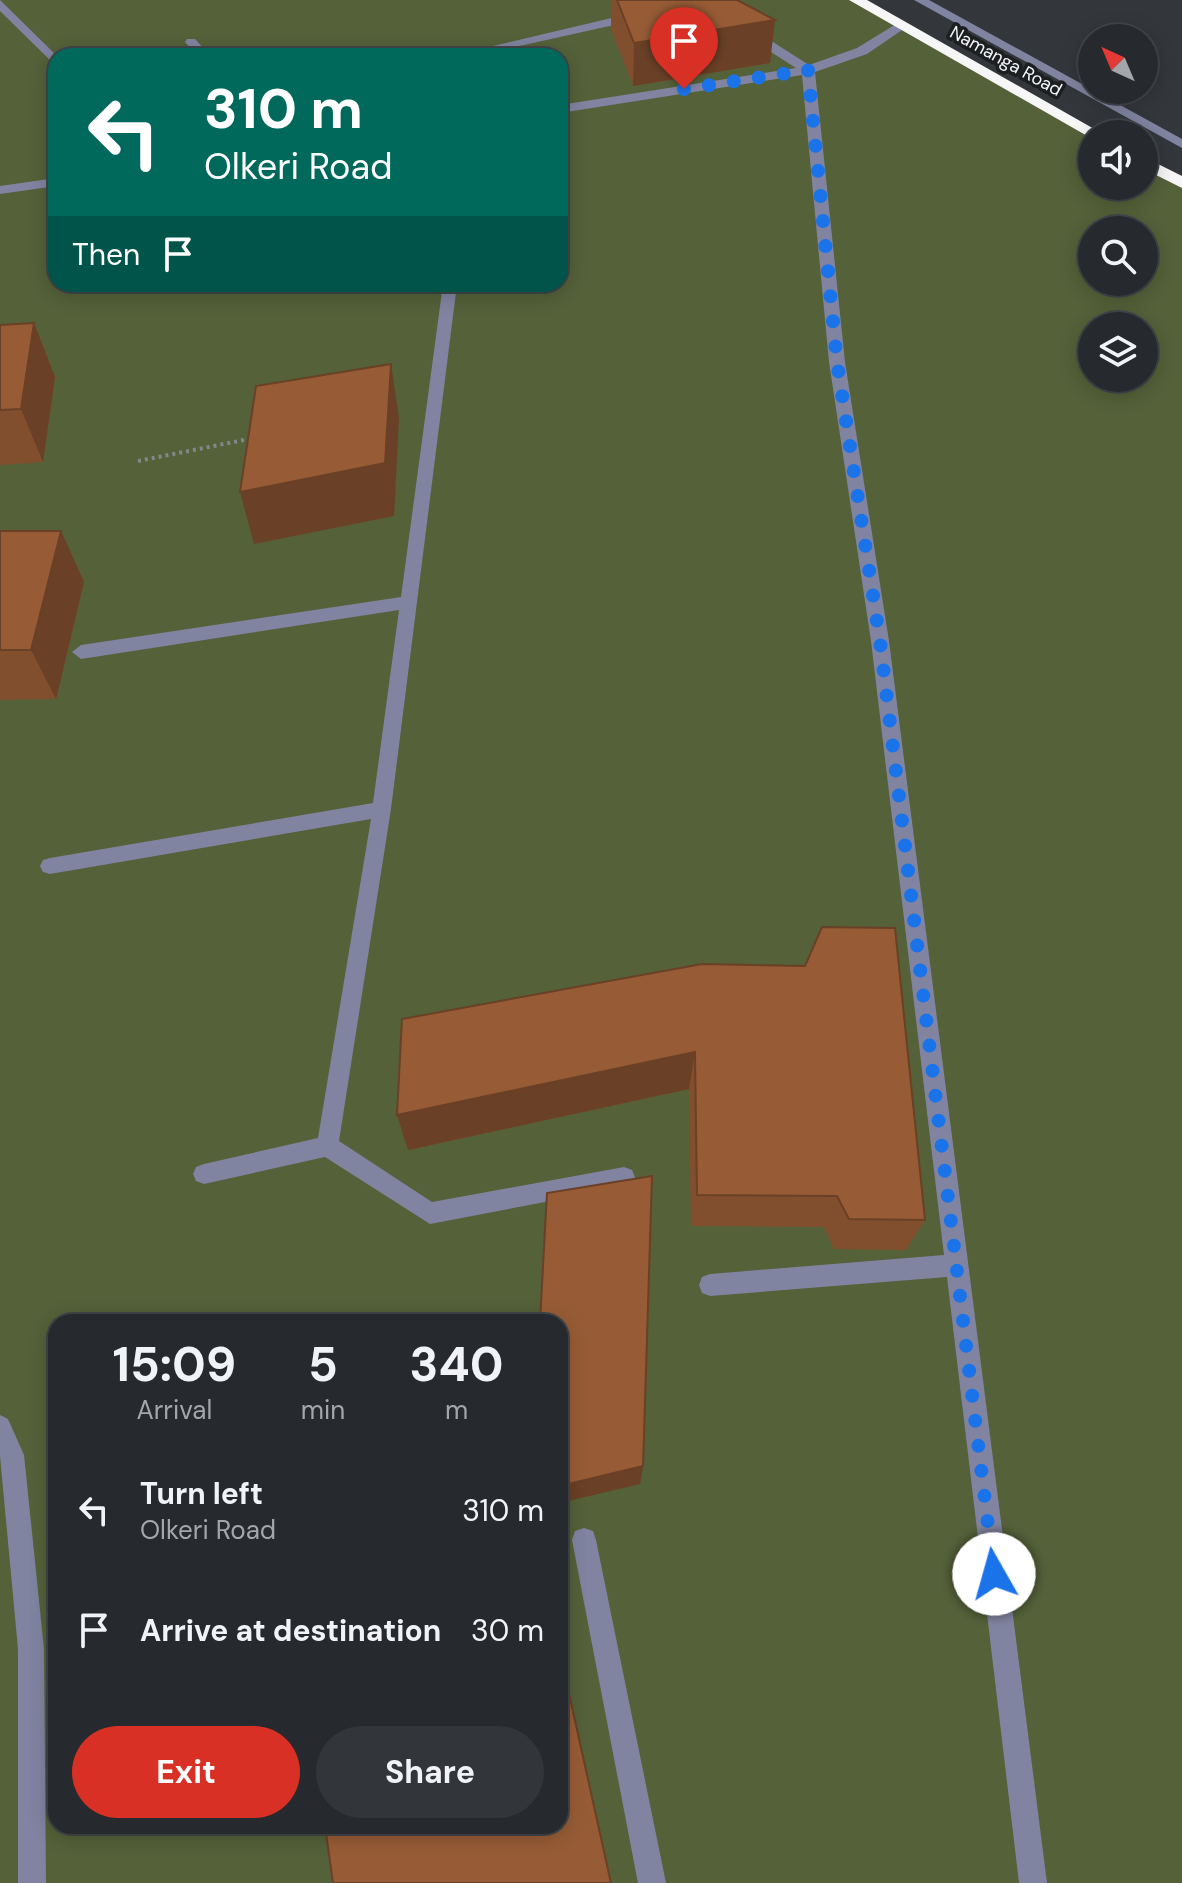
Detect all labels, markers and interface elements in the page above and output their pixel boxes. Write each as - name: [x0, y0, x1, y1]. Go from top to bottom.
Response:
- pin: [650, 7, 718, 89]
- icon: arrive: [662, 19, 706, 63]
- street label: Namanga Road: [946, 20, 1066, 102]
- north arrow: [1078, 24, 1158, 104]
- map controls: [1078, 24, 1158, 392]
- text: 310 m: [204, 72, 363, 145]
- icon: left: [72, 80, 176, 184]
- button: sound: [1078, 120, 1158, 200]
- text: Olkeri Road: [204, 143, 393, 190]
- button: search: [1078, 216, 1158, 296]
- icon: arrive: [156, 232, 200, 276]
- text: Then: [72, 235, 140, 274]
- button: layers: [1078, 312, 1158, 392]
- text: 15:09: [112, 1333, 236, 1396]
- text: 5: [308, 1333, 338, 1396]
- text: 340: [410, 1333, 503, 1396]
- text: Arrival: [136, 1393, 212, 1427]
- text: min: [301, 1393, 345, 1427]
- text: m: [445, 1393, 468, 1427]
- text: Turn left: [140, 1474, 263, 1513]
- icon: left: [72, 1488, 116, 1532]
- text: 310 m: [462, 1491, 544, 1530]
- text: Olkeri Road: [140, 1513, 276, 1547]
- position arrow: [952, 1532, 1036, 1616]
- icon: arrive: [72, 1608, 116, 1652]
- text: Arrive at destination: [140, 1611, 441, 1650]
- text: 30 m: [471, 1611, 544, 1650]
- button: Exit: [72, 1726, 300, 1818]
- button: Share: [316, 1726, 544, 1818]

